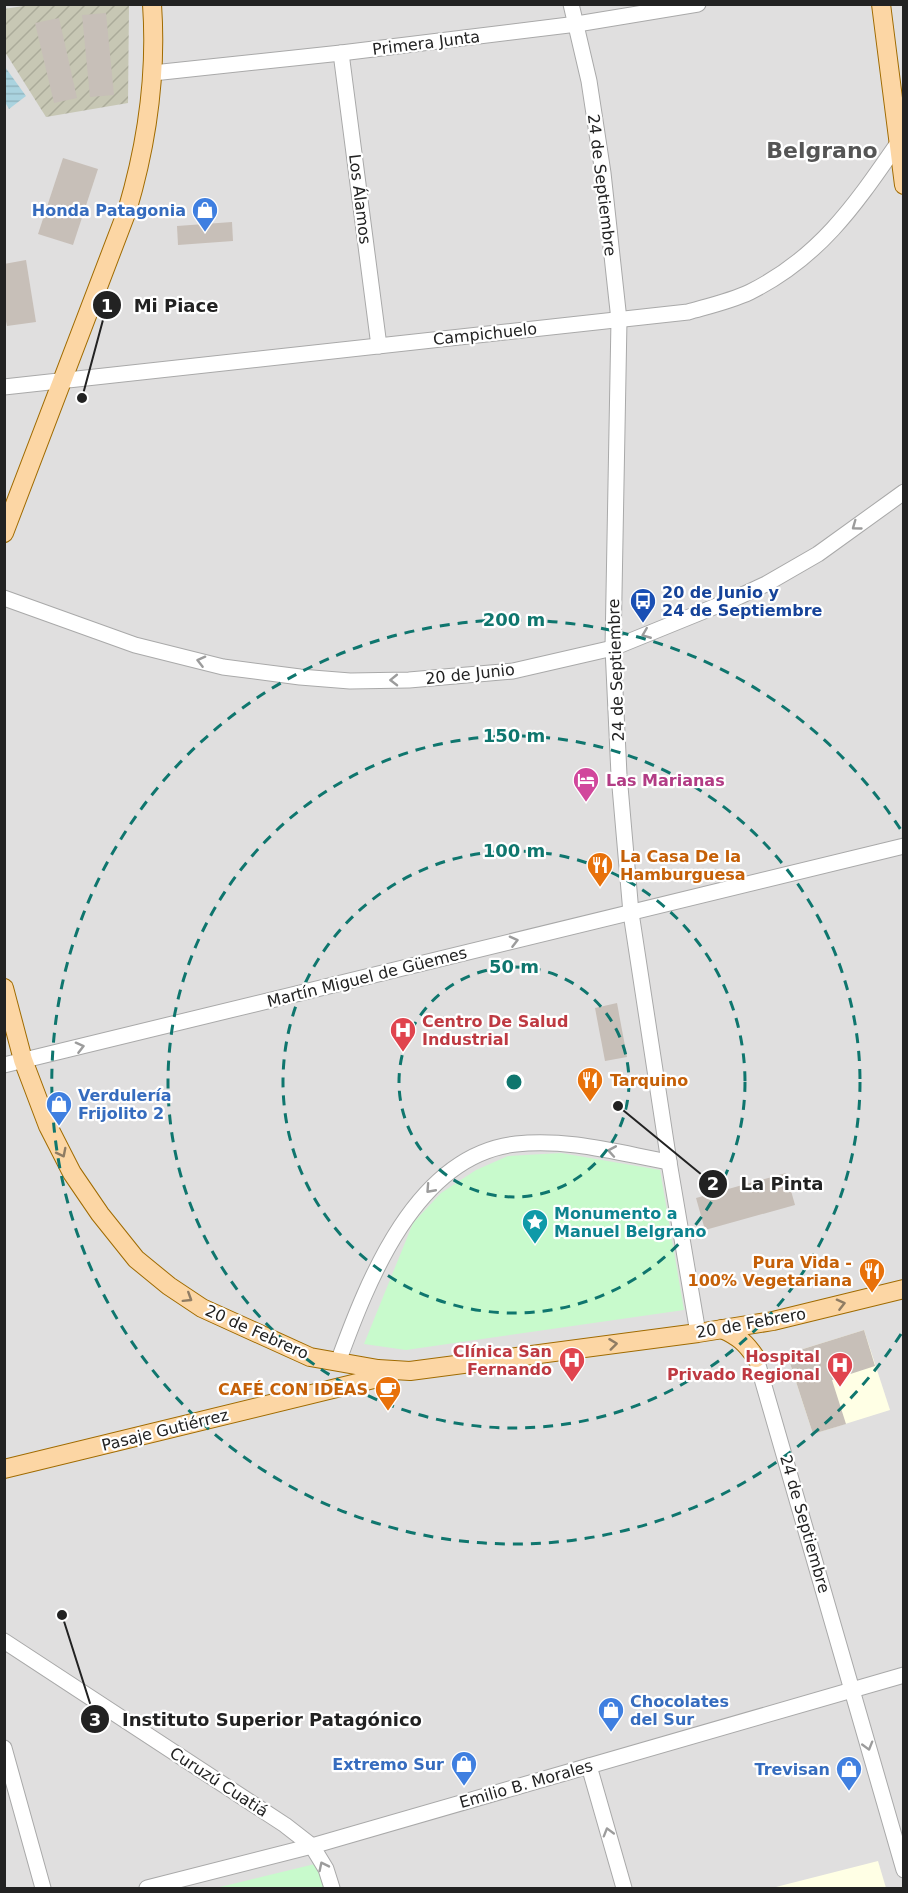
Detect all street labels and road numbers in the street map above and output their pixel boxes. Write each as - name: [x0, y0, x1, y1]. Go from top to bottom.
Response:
- street label: Primera Junta: [371, 27, 481, 59]
- street label: 24 de Septiembre: [584, 113, 620, 257]
- street label: Los Álamos: [345, 153, 375, 245]
- street label: Campichuelo: [432, 319, 538, 349]
- street label: 24 de Septiembre: [604, 598, 628, 742]
- street label: 20 de Junio: [424, 660, 516, 688]
- street label: Martín Miguel de Güemes: [265, 943, 469, 1011]
- street label: 20 de Febrero: [202, 1301, 312, 1363]
- street label: 20 de Febrero: [695, 1304, 807, 1342]
- street label: Pasaje Gutiérrez: [100, 1405, 230, 1455]
- street label: 24 de Septiembre: [776, 1453, 834, 1595]
- street label: Curuzú Cuatiá: [166, 1743, 272, 1821]
- street label: Emilio B. Morales: [457, 1756, 595, 1812]

